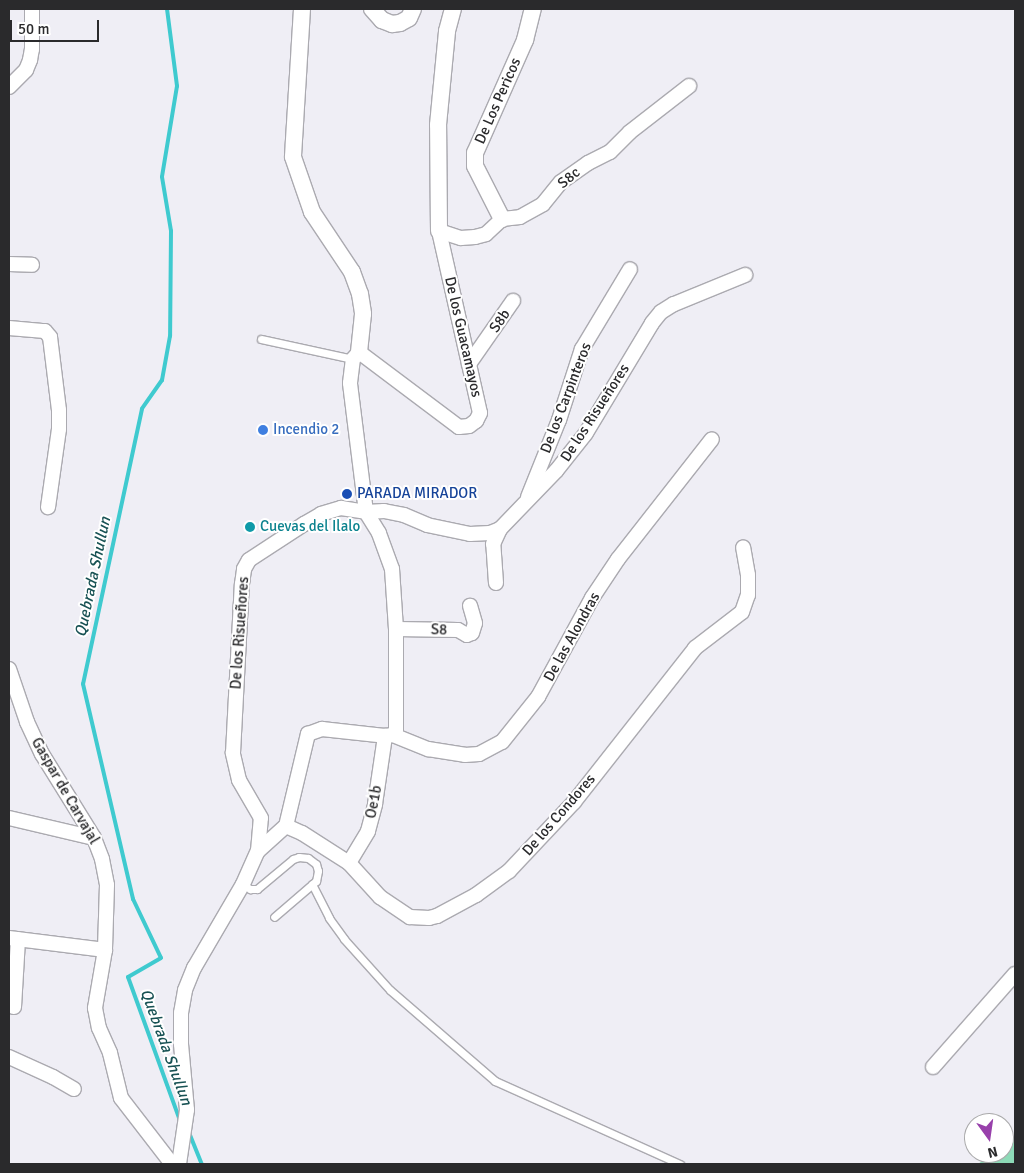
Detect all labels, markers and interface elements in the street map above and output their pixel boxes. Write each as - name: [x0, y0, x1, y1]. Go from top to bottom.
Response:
- scale bar: [12, 10, 101, 42]
- text: 50 m: [18, 20, 49, 38]
- street label: De Los Pericos: [471, 55, 525, 147]
- street label: S8c: [554, 164, 584, 192]
- street label: De los Guacamayos: [440, 275, 486, 399]
- street label: S8b: [486, 306, 514, 336]
- street label: De los Carpinteros: [537, 340, 595, 456]
- street label: De los Risueñores: [557, 361, 633, 465]
- place label: Incendio 2: [273, 421, 339, 439]
- marker: Incendio 2: [257, 424, 269, 436]
- place label: PARADA MIRADOR: [357, 485, 477, 503]
- marker: PARADA MIRADOR: [341, 488, 353, 500]
- water label: Quebrada Shullun: [71, 515, 115, 639]
- place label: Cuevas del Ilalo: [260, 518, 360, 536]
- marker: Cuevas del Ilalo: [244, 521, 256, 533]
- street label: De los Risueñores: [227, 576, 253, 690]
- street label: De las Alondras: [540, 589, 604, 685]
- street label: S8: [431, 621, 447, 639]
- street label: Gaspar de Carvajal: [27, 735, 103, 847]
- street label: De los Condores: [519, 770, 599, 860]
- street label: Oe1b: [362, 784, 386, 820]
- water label: Quebrada Shullun: [136, 986, 196, 1108]
- north arrow: [964, 1113, 1014, 1163]
- text: N: [986, 1143, 999, 1161]

